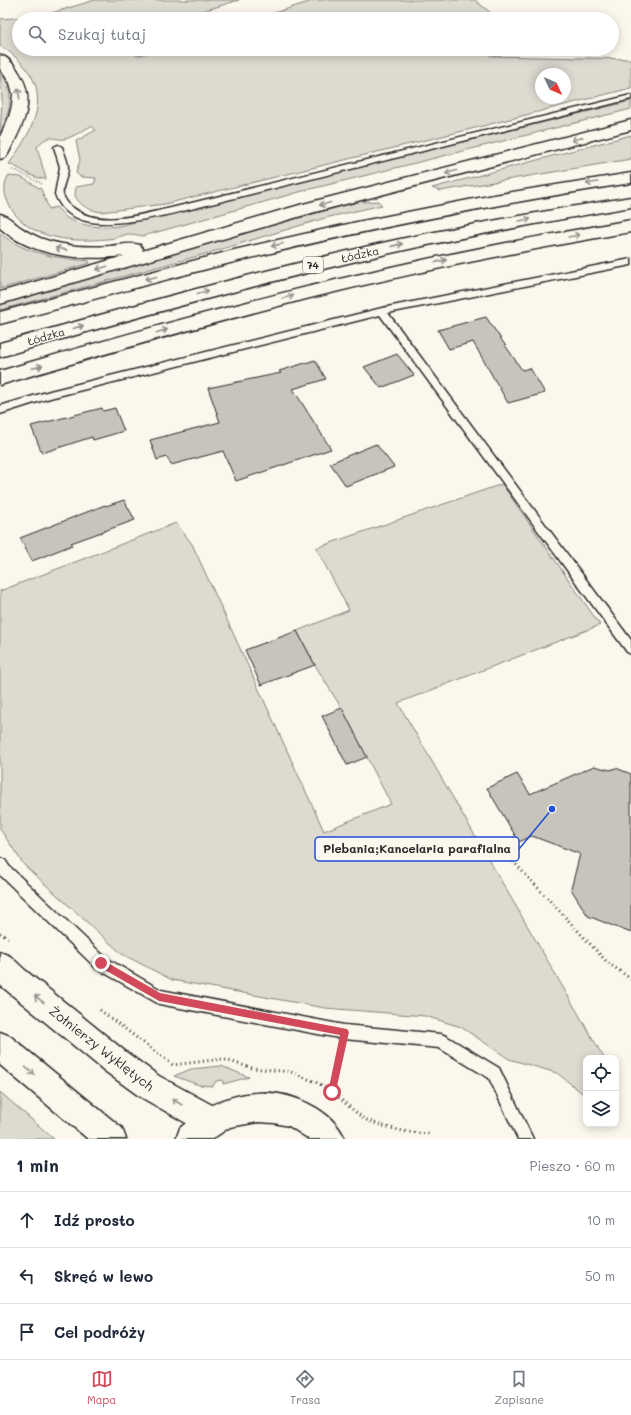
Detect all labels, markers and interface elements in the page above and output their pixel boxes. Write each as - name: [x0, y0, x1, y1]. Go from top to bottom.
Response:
- search box: [12, 12, 619, 56]
- icon: search: [26, 23, 48, 45]
- text: Szukaj tutaj: [58, 24, 146, 44]
- north arrow: [535, 68, 571, 104]
- one-way arrow: [15, 88, 23, 101]
- one-way arrow: [571, 136, 584, 144]
- one-way arrow: [445, 169, 458, 176]
- one-way arrow: [586, 179, 599, 187]
- one-way arrow: [319, 201, 332, 208]
- one-way arrow: [518, 215, 531, 223]
- one-way arrow: [567, 231, 580, 239]
- one-way arrow: [390, 241, 403, 249]
- one-way arrow: [271, 242, 284, 250]
- street label: Łódzka: [340, 242, 380, 266]
- one-way arrow: [55, 245, 68, 253]
- one-way arrow: [435, 256, 448, 264]
- road number: 74: [303, 257, 323, 273]
- one-way arrow: [96, 265, 109, 273]
- one-way arrow: [145, 274, 158, 282]
- one-way arrow: [196, 288, 209, 295]
- one-way arrow: [281, 293, 294, 300]
- one-way arrow: [71, 323, 84, 330]
- street label: Łódzka: [26, 324, 67, 348]
- one-way arrow: [155, 327, 168, 334]
- one-way arrow: [31, 363, 44, 370]
- callout: Plebania;Kancelaria parafialna: [315, 837, 519, 861]
- text: Plebania;Kancelaria parafialna: [323, 840, 511, 856]
- route end: [92, 954, 110, 972]
- one-way arrow: [34, 995, 45, 1004]
- street label: Żołnierzy Wyklętych: [46, 1002, 158, 1094]
- map controls: [583, 1055, 619, 1127]
- button: locate: [583, 1055, 619, 1091]
- one-way arrow: [25, 1067, 35, 1076]
- route start: [323, 1083, 341, 1101]
- button: layers: [583, 1091, 619, 1127]
- one-way arrow: [171, 1097, 183, 1105]
- text: 1 min: [16, 1154, 59, 1176]
- text: Pieszo · 60 m: [529, 1157, 615, 1174]
- icon: ahead: [16, 1209, 38, 1231]
- text: Idź prosto: [54, 1210, 135, 1230]
- text: 10 m: [587, 1211, 615, 1228]
- icon: left: [16, 1265, 38, 1287]
- text: Skręć w lewo: [54, 1266, 153, 1286]
- text: 50 m: [585, 1267, 615, 1284]
- icon: arrive: [16, 1321, 38, 1343]
- text: Cel podróży: [54, 1322, 145, 1342]
- tab: Mapa: [87, 1368, 116, 1407]
- tab: Trasa: [290, 1368, 321, 1407]
- tab: Zapisane: [495, 1368, 544, 1407]

